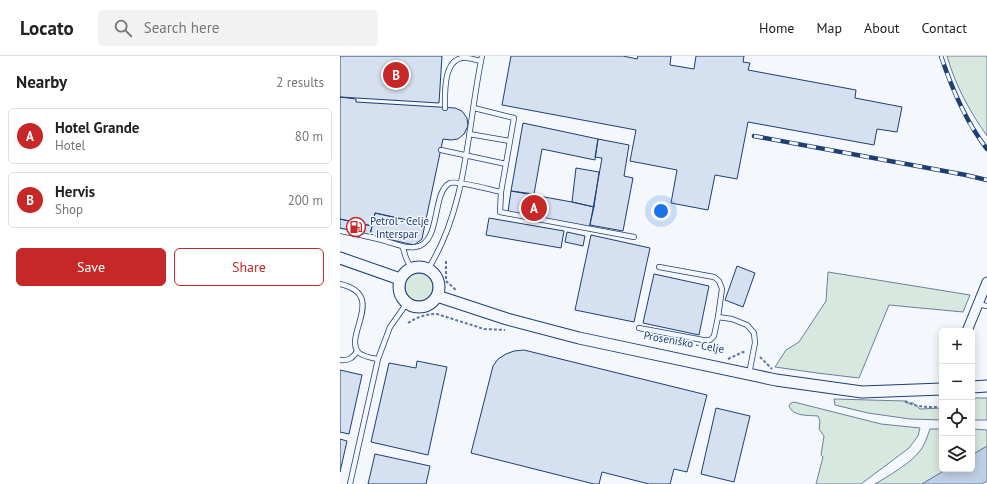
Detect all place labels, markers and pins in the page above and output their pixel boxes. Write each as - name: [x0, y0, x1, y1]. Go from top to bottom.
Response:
- pin: B: [383, 60, 409, 90]
- pin: A: [521, 193, 547, 223]
- place label: Petrol - Celje - Interspar: [370, 214, 430, 241]
- fuel station icon: Petrol - Celje - Interspar: [345, 216, 367, 238]

